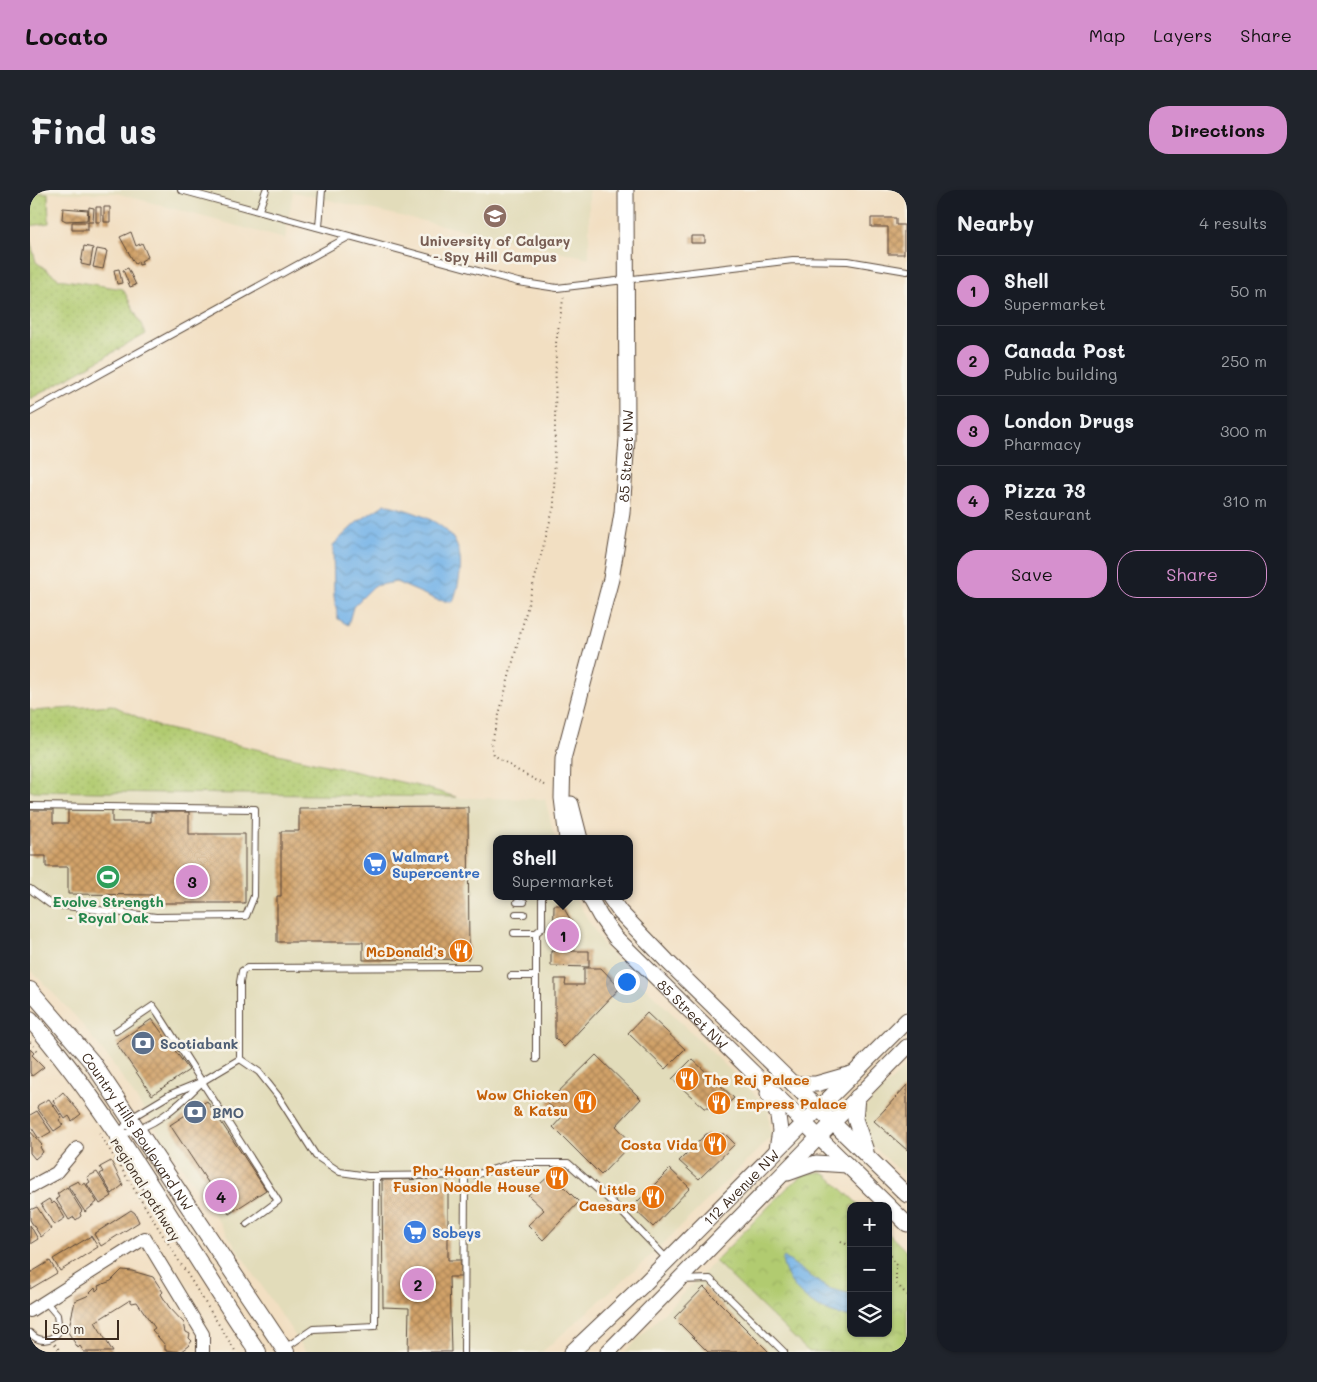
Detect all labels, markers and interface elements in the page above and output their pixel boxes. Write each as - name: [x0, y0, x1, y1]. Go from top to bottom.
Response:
- text: Locato: [25, 20, 108, 51]
- text: Map: [1089, 23, 1125, 47]
- text: Layers: [1153, 23, 1212, 47]
- text: Share: [1240, 23, 1292, 47]
- button: Directions: [1149, 106, 1287, 154]
- text: Find us: [30, 107, 157, 153]
- school or university icon: University of Calgary - Spy Hill Campus: [482, 203, 508, 229]
- text: Nearby: [957, 209, 1034, 236]
- text: 4 results: [1199, 212, 1267, 233]
- place label: University of Calgary - Spy Hill Campus: [420, 231, 571, 266]
- text: Shell: [1004, 268, 1049, 293]
- text: 1: [969, 280, 977, 301]
- text: 50 m: [1230, 280, 1267, 301]
- text: Supermarket: [1004, 293, 1106, 314]
- text: Canada Post: [1004, 338, 1125, 363]
- text: 2: [969, 350, 977, 371]
- text: 250 m: [1221, 350, 1267, 371]
- text: Public building: [1004, 363, 1117, 384]
- text: London Drugs: [1004, 408, 1134, 433]
- street label: 85 Street NW: [613, 409, 637, 503]
- text: 3: [968, 420, 978, 441]
- text: 300 m: [1220, 420, 1267, 441]
- text: Pharmacy: [1004, 433, 1081, 454]
- text: Pizza 73: [1004, 478, 1085, 503]
- text: 4: [968, 490, 978, 511]
- text: 310 m: [1223, 490, 1267, 511]
- text: Restaurant: [1004, 503, 1092, 524]
- button: Save: [957, 550, 1107, 598]
- button: Share: [1117, 550, 1267, 598]
- popup: [493, 835, 633, 900]
- text: Shell: [512, 845, 557, 870]
- place label: Walmart Supercentre: [392, 847, 480, 882]
- supermarket icon: Walmart Supercentre: [362, 851, 388, 877]
- pin: 3: [176, 862, 208, 900]
- sports icon: Evolve Strength - Royal Oak: [95, 864, 121, 890]
- text: Supermarket: [512, 870, 614, 891]
- place label: Evolve Strength - Royal Oak: [52, 892, 164, 927]
- pin: 1: [547, 916, 579, 954]
- restaurant icon: McDonald's: [448, 938, 474, 964]
- place label: McDonald's: [366, 942, 444, 961]
- your location: [614, 969, 640, 995]
- street label: 85 Street NW: [653, 974, 733, 1053]
- bank icon: Scotiabank: [130, 1030, 156, 1056]
- place label: Scotiabank: [160, 1034, 238, 1053]
- street label: Country Hills Boulevard NW: [78, 1048, 198, 1214]
- restaurant icon: The Raj Palace: [674, 1066, 700, 1092]
- place label: The Raj Palace: [704, 1070, 810, 1089]
- place label: Wow Chicken & Katsu: [476, 1085, 568, 1120]
- restaurant icon: Wow Chicken & Katsu: [572, 1089, 598, 1115]
- restaurant icon: Empress Palace: [706, 1090, 732, 1116]
- place label: Empress Palace: [736, 1094, 847, 1113]
- bank icon: BMO: [182, 1099, 208, 1125]
- place label: BMO: [212, 1103, 244, 1122]
- restaurant icon: Costa Vida: [702, 1131, 728, 1157]
- street label: regional pathway: [106, 1133, 186, 1245]
- place label: Costa Vida: [621, 1135, 698, 1154]
- street label: 112 Avenue NW: [698, 1145, 783, 1229]
- place label: Pho Hoan Pasteur Fusion Noodle House: [393, 1161, 540, 1196]
- restaurant icon: Pho Hoan Pasteur Fusion Noodle House: [544, 1165, 570, 1191]
- pin: 4: [205, 1177, 237, 1215]
- place label: Little Caesars: [579, 1180, 636, 1215]
- restaurant icon: Little Caesars: [640, 1184, 666, 1210]
- map controls: [847, 1202, 892, 1337]
- button: +: [847, 1202, 892, 1247]
- supermarket icon: Sobeys: [402, 1219, 428, 1245]
- place label: Sobeys: [432, 1223, 481, 1242]
- button: −: [847, 1247, 892, 1292]
- pin: 2: [402, 1265, 434, 1303]
- button: layers: [847, 1292, 892, 1337]
- scale bar: [45, 1317, 119, 1340]
- text: 50 m: [52, 1319, 84, 1338]

